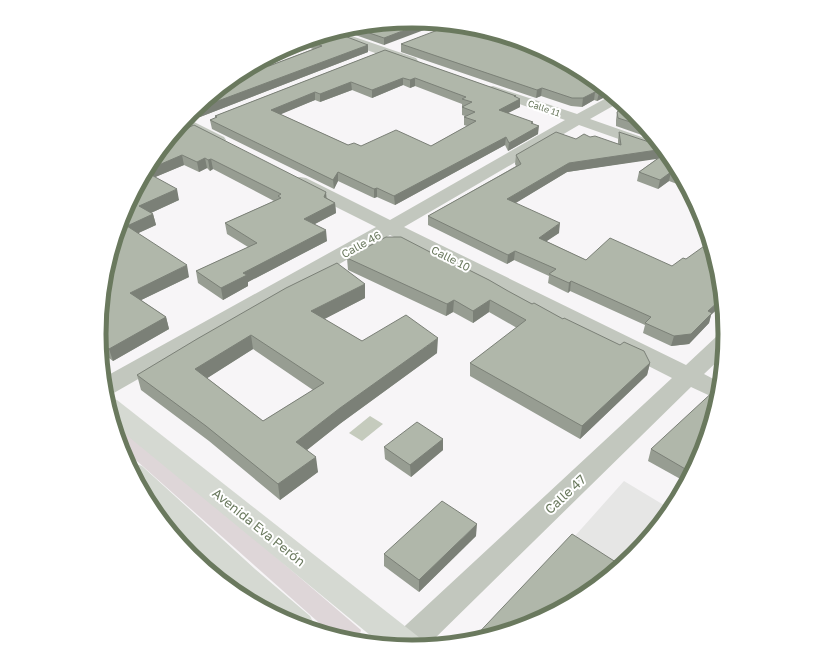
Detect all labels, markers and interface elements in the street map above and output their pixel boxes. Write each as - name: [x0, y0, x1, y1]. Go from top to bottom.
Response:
- street label: Calle 11: [527, 97, 562, 119]
- street label: Calle 46: [339, 228, 383, 260]
- street label: Calle 10: [429, 243, 473, 273]
- street label: Calle 47: [541, 471, 589, 517]
- street label: Avenida Eva Perón: [209, 485, 309, 569]

